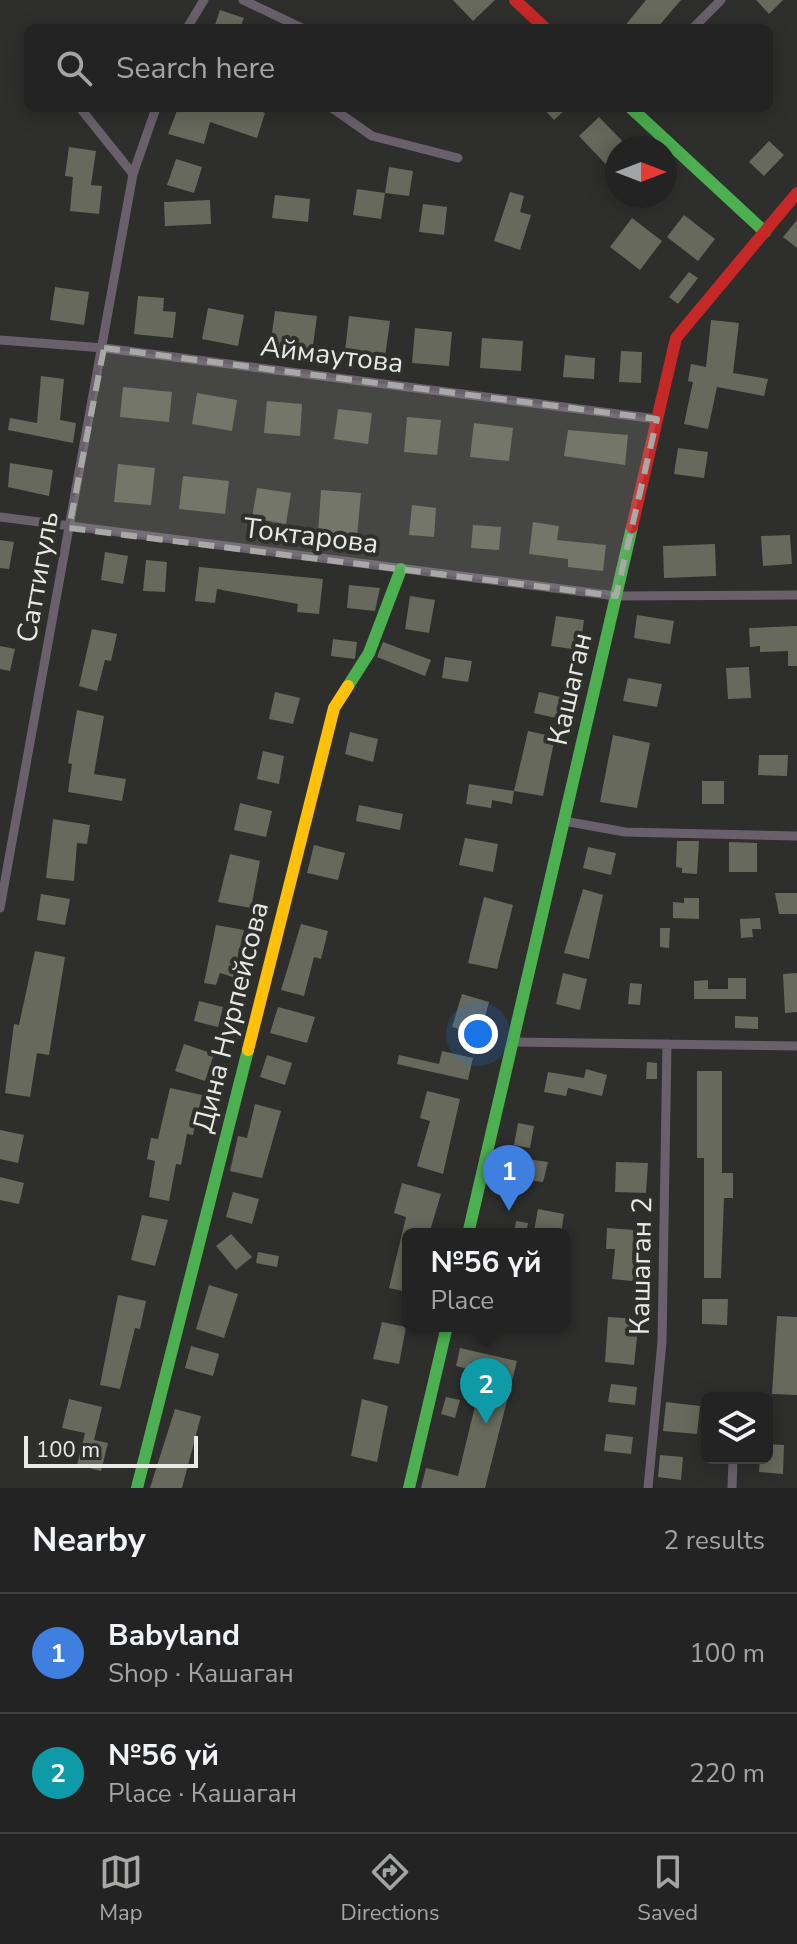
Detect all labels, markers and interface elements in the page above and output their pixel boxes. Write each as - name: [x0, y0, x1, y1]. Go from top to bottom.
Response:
- search box: [24, 24, 773, 112]
- icon: search: [52, 46, 96, 90]
- text: Search here: [116, 48, 275, 89]
- north arrow: [605, 136, 677, 208]
- street label: Аймаутова: [258, 327, 406, 383]
- street label: Саттигуль: [8, 509, 68, 645]
- street label: Токтарова: [241, 509, 381, 563]
- street label: Кашаган: [539, 629, 601, 749]
- street label: Дина Нурпейсова: [184, 898, 278, 1136]
- your location: [458, 1014, 498, 1054]
- pin: 1: [483, 1145, 535, 1211]
- street label: Кашаган 2: [621, 1197, 661, 1335]
- popup: [402, 1228, 570, 1332]
- text: №56 үй: [430, 1242, 542, 1283]
- text: Place: [430, 1283, 494, 1318]
- pin: 2: [460, 1358, 512, 1424]
- map controls: [701, 1392, 773, 1464]
- button: layers: [701, 1392, 773, 1464]
- scale bar: [24, 1432, 198, 1468]
- text: 100 m: [36, 1435, 100, 1465]
- text: Nearby: [32, 1517, 146, 1563]
- text: 2 results: [664, 1523, 765, 1558]
- text: Babyland: [108, 1615, 240, 1656]
- text: 1: [50, 1636, 66, 1671]
- text: 100 m: [689, 1636, 765, 1671]
- text: Shop · Кашаган: [108, 1656, 294, 1691]
- text: №56 үй: [108, 1735, 219, 1776]
- text: 2: [50, 1756, 66, 1791]
- text: 220 m: [689, 1756, 765, 1791]
- text: Place · Кашаган: [108, 1776, 297, 1811]
- tab: Map: [99, 1850, 143, 1928]
- tab: Directions: [341, 1850, 440, 1928]
- tab: Saved: [637, 1850, 698, 1928]

